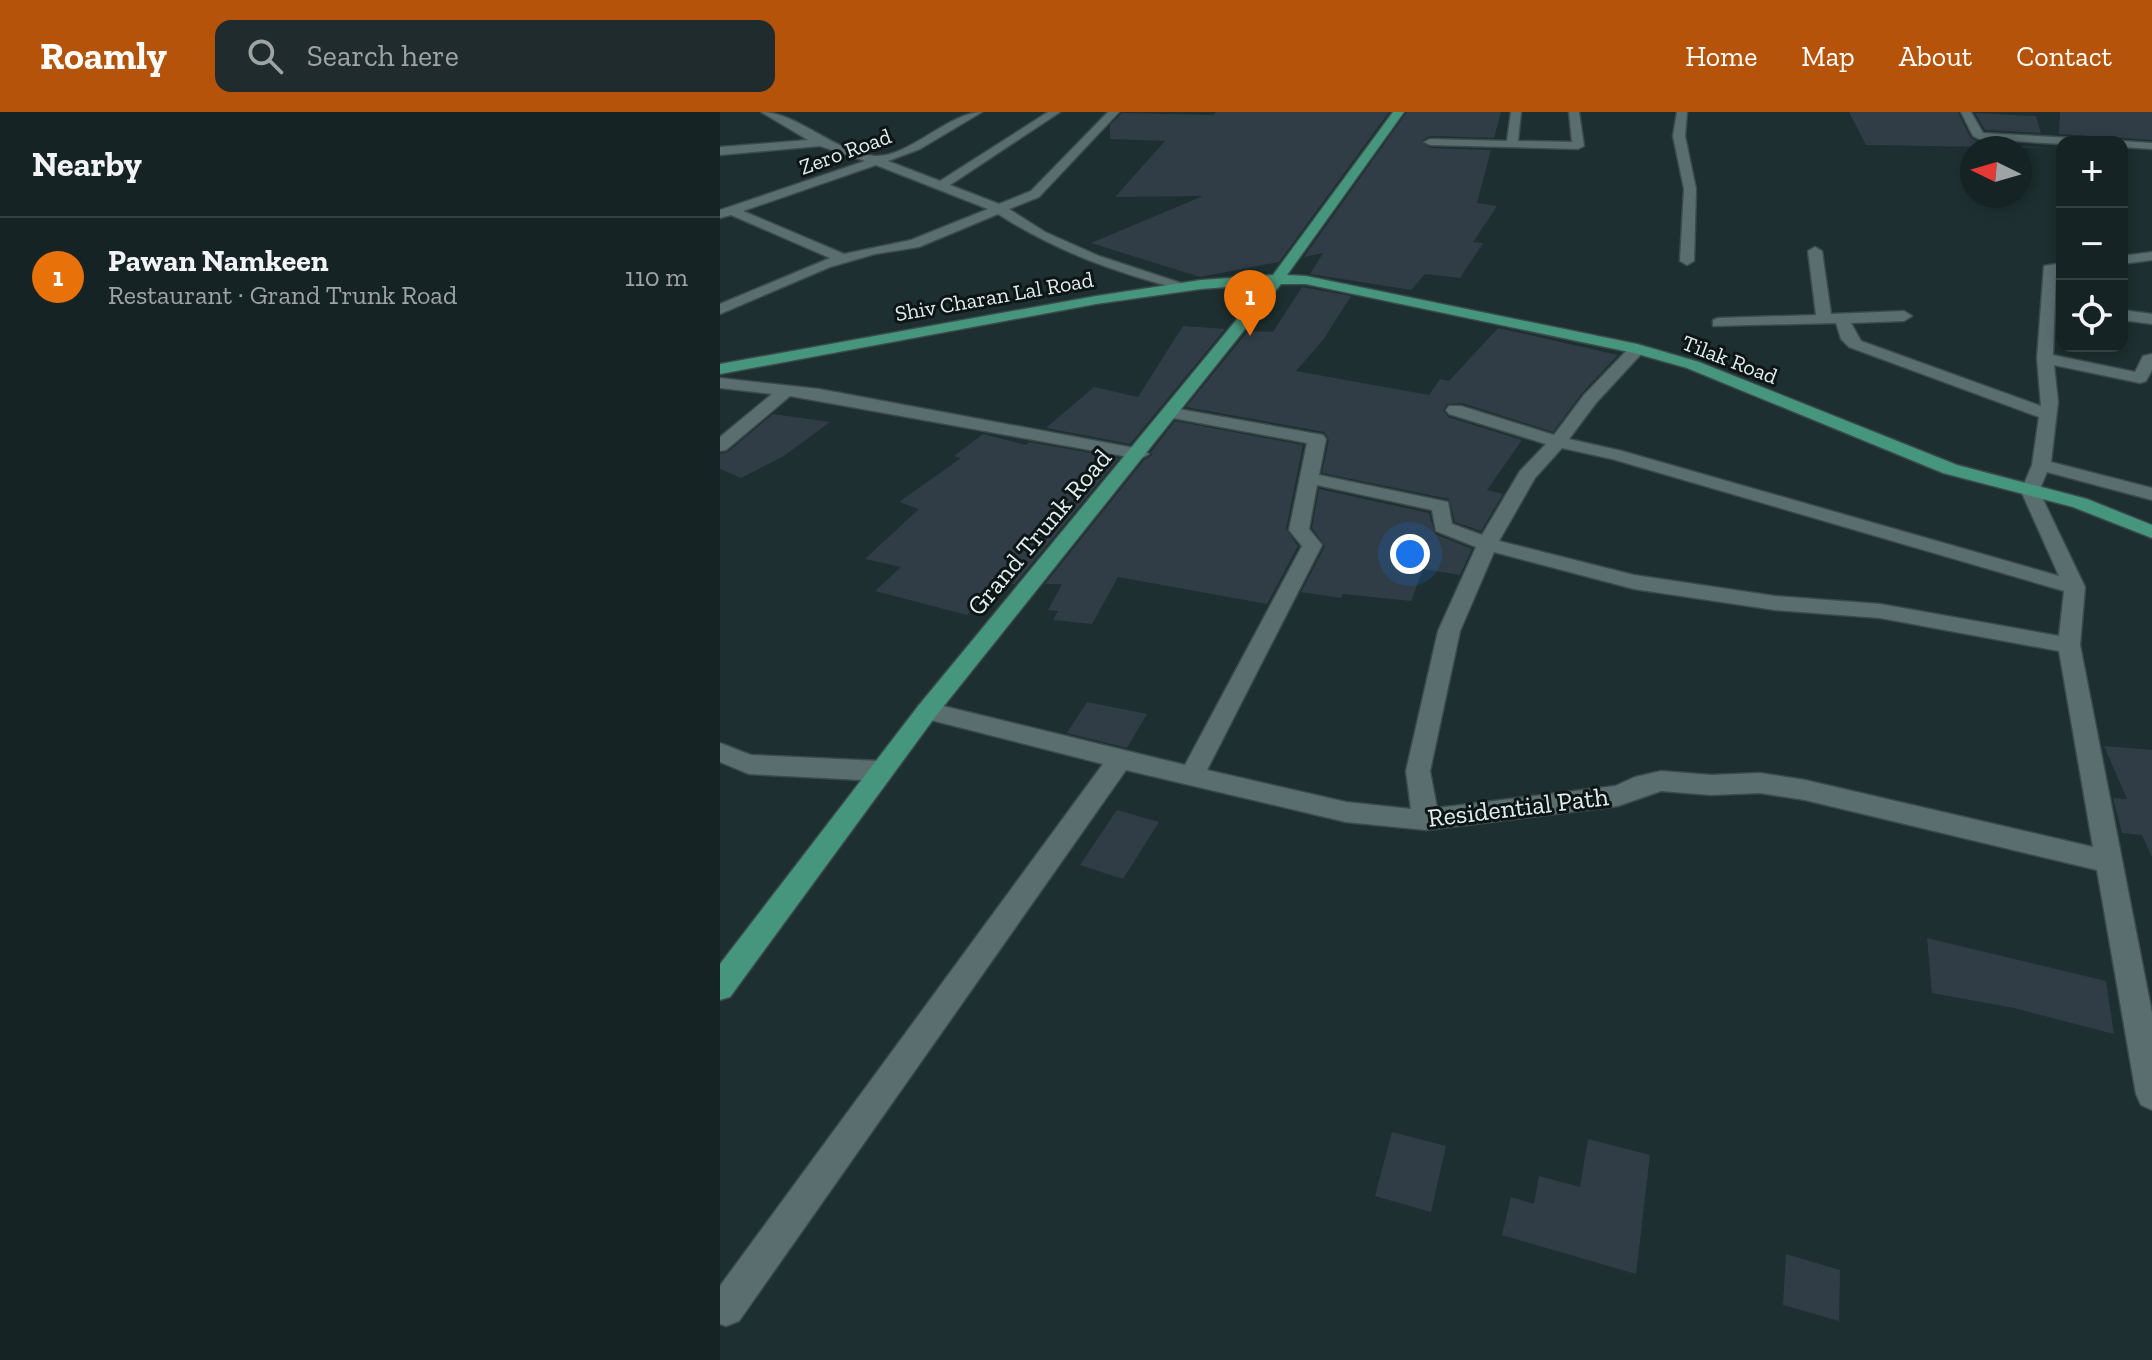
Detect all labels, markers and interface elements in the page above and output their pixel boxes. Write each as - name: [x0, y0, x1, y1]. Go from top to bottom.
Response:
- search box: [215, 20, 775, 92]
- text: Roamly: [40, 33, 167, 79]
- icon: search: [243, 34, 287, 78]
- text: Search here: [307, 38, 459, 74]
- text: Home: [1685, 40, 1757, 73]
- text: Map: [1801, 40, 1855, 73]
- text: About: [1899, 40, 1972, 73]
- text: Contact: [2016, 40, 2112, 73]
- street label: Zero Road: [796, 122, 895, 181]
- north arrow: [1960, 136, 2032, 208]
- map controls: [2056, 136, 2128, 352]
- button: +: [2056, 136, 2128, 208]
- text: Nearby: [32, 144, 142, 185]
- button: −: [2056, 208, 2128, 280]
- text: Pawan Namkeen: [108, 243, 329, 279]
- text: 1: [53, 261, 63, 293]
- text: 110 m: [625, 261, 688, 293]
- street label: Shiv Charan Lal Road: [893, 266, 1095, 327]
- pin: 1: [1224, 270, 1276, 336]
- text: Restaurant · Grand Trunk Road: [108, 279, 457, 311]
- button: locate: [2056, 280, 2128, 352]
- street label: Tilak Road: [1678, 329, 1781, 390]
- street label: Grand Trunk Road: [960, 442, 1118, 622]
- your location: [1390, 534, 1430, 574]
- street label: Residential Path: [1426, 780, 1611, 834]

